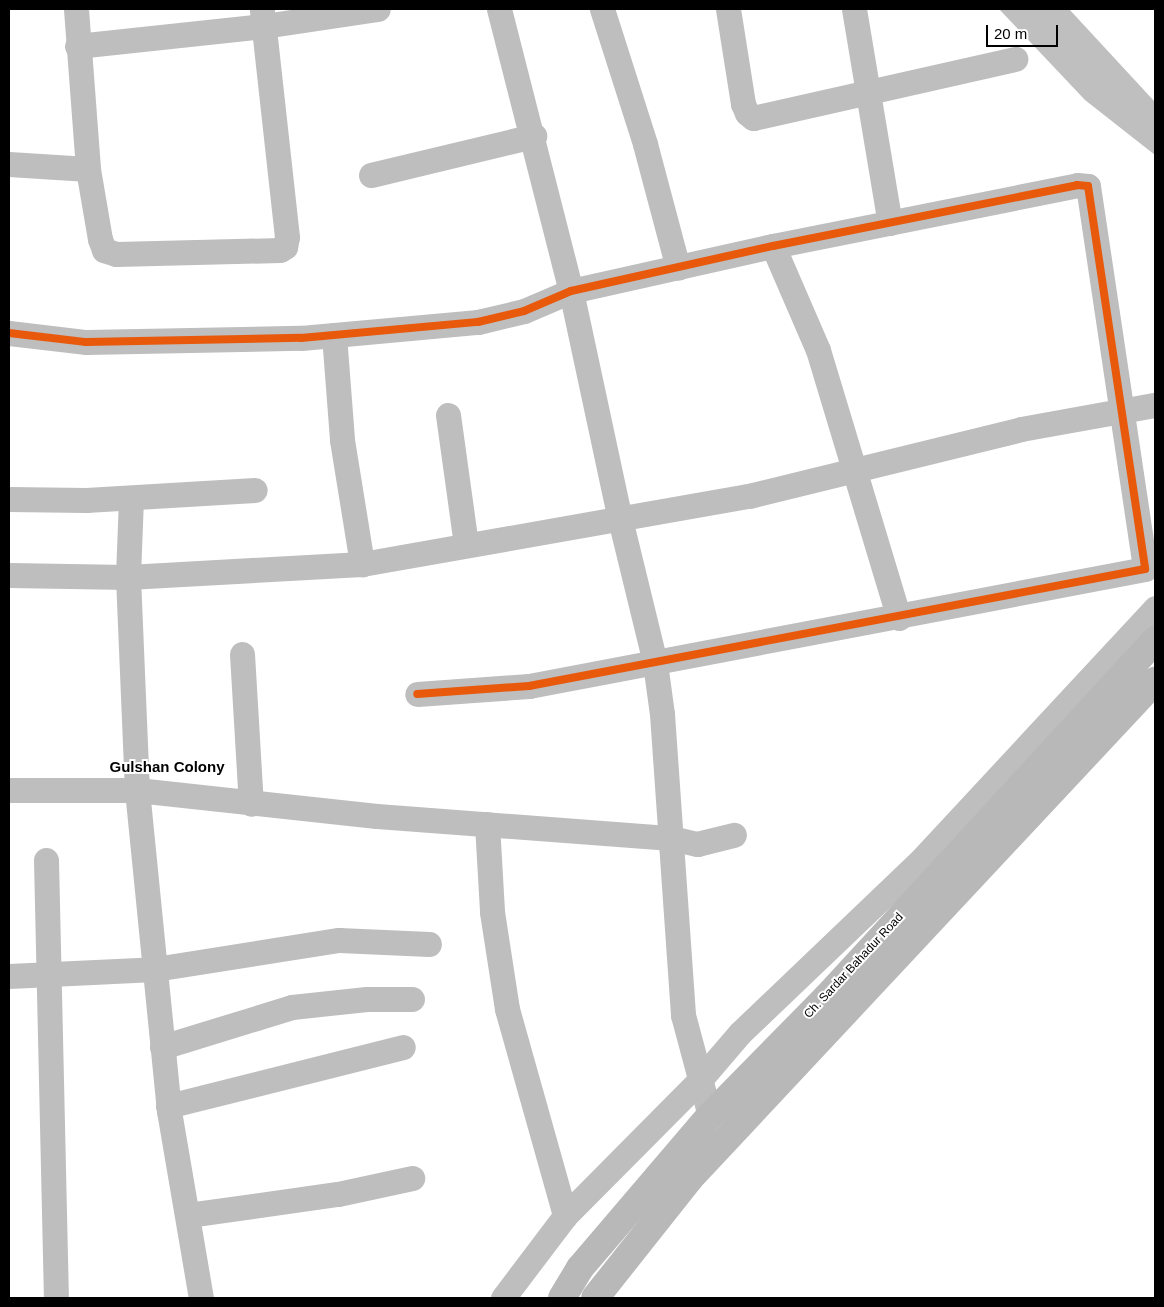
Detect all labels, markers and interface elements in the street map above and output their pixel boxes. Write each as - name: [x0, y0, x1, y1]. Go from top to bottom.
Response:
- scale bar: [989, 15, 1062, 47]
- text: 20 m: [994, 25, 1027, 42]
- district label: Gulshan Colony: [109, 758, 225, 776]
- street label: Ch. Sardar Bahadur Road: [801, 910, 907, 1022]

